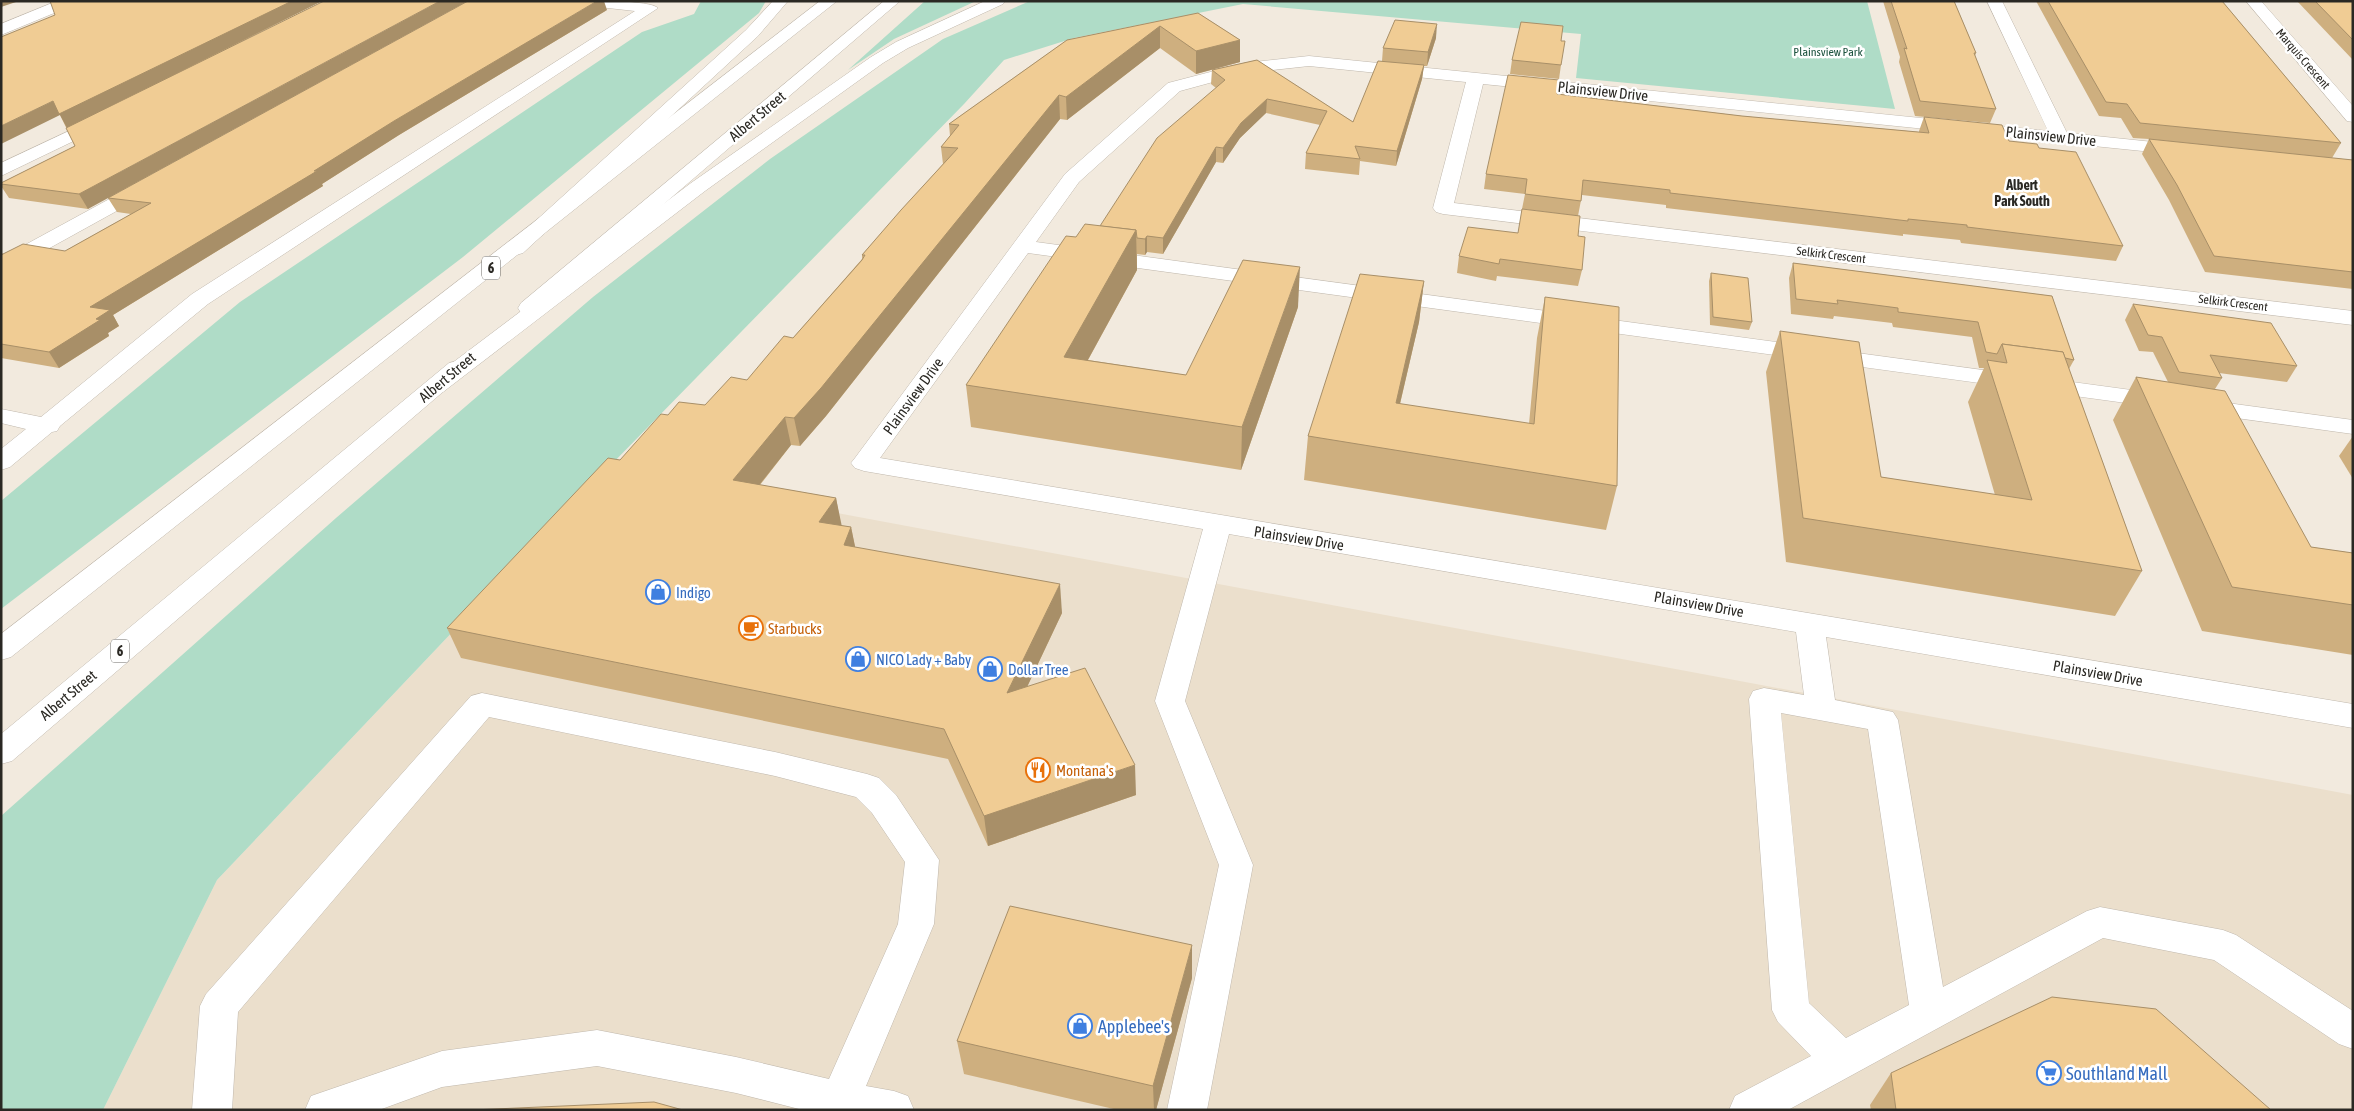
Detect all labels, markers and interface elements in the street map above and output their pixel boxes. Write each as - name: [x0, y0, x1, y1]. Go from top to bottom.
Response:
- street label: Marquis Crescent: [2273, 26, 2333, 92]
- park label: Plainsview Park: [1793, 45, 1863, 59]
- street label: Plainsview Drive: [1557, 78, 1649, 104]
- street label: Albert Street: [725, 87, 789, 145]
- street label: Plainsview Drive: [2005, 123, 2097, 149]
- district label: Albert Park South: [1994, 177, 2050, 209]
- street label: Selkirk Crescent: [1796, 244, 1867, 266]
- road number: 6: [482, 256, 500, 280]
- street label: Selkirk Crescent: [2198, 292, 2269, 314]
- street label: Albert Street: [415, 348, 479, 406]
- street label: Plainsview Drive: [879, 354, 947, 438]
- street label: Plainsview Drive: [1253, 523, 1345, 554]
- shop icon: Indigo: [645, 579, 671, 605]
- place label: Indigo: [676, 584, 711, 601]
- street label: Plainsview Drive: [1653, 588, 1745, 620]
- cafe icon: Starbucks: [738, 615, 764, 641]
- place label: Starbucks: [768, 620, 822, 637]
- road number: 6: [111, 640, 129, 662]
- shop icon: NICO Lady + Baby: [845, 646, 871, 672]
- place label: NICO Lady + Baby: [876, 651, 971, 668]
- shop icon: Dollar Tree: [977, 656, 1003, 682]
- street label: Plainsview Drive: [2052, 657, 2144, 689]
- place label: Dollar Tree: [1008, 661, 1069, 678]
- street label: Albert Street: [36, 666, 100, 724]
- restaurant icon: Montana's: [1025, 757, 1051, 783]
- place label: Montana's: [1056, 762, 1114, 779]
- shop icon: Applebee's: [1067, 1013, 1093, 1039]
- place label: Applebee's: [1098, 1016, 1170, 1037]
- supermarket icon: Southland Mall: [2036, 1060, 2062, 1086]
- place label: Southland Mall: [2066, 1063, 2168, 1084]

